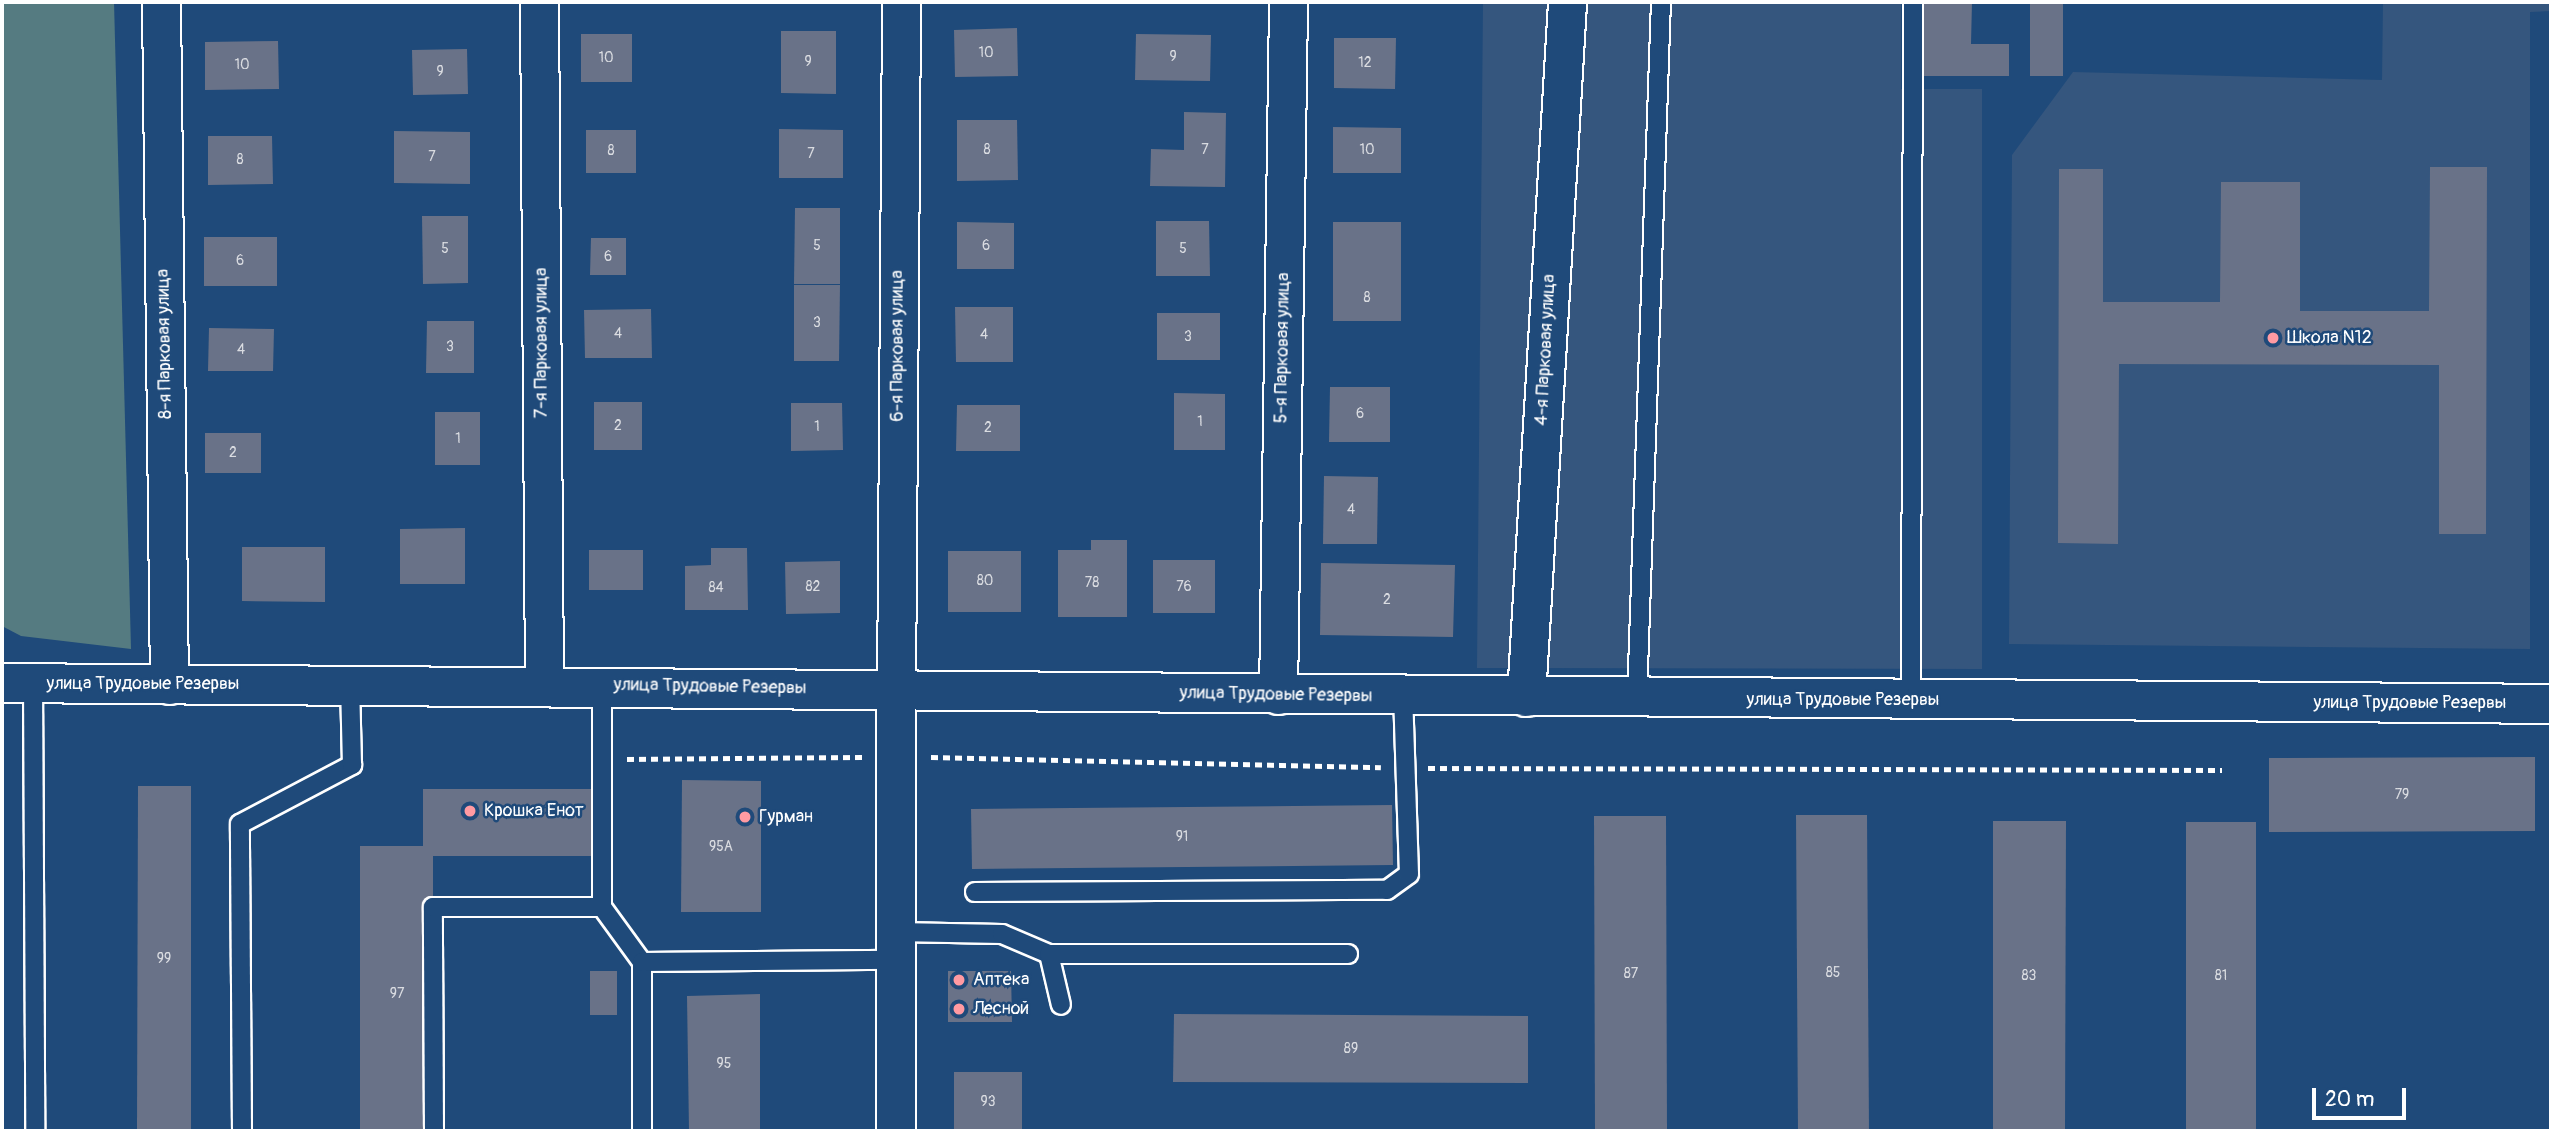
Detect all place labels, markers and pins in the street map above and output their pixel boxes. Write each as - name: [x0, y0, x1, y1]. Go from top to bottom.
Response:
- place label: Школа N12: [2287, 327, 2372, 349]
- marker: Школа N12: [2265, 330, 2281, 346]
- place label: Крошка Енот: [484, 800, 584, 822]
- marker: Крошка Енот: [462, 803, 478, 819]
- place label: Гурман: [759, 806, 813, 828]
- marker: Гурман: [737, 809, 753, 825]
- place label: Аптека: [973, 969, 1029, 991]
- marker: Аптека: [951, 972, 967, 988]
- place label: Лесной: [973, 998, 1029, 1020]
- marker: Лесной: [951, 1001, 967, 1017]

